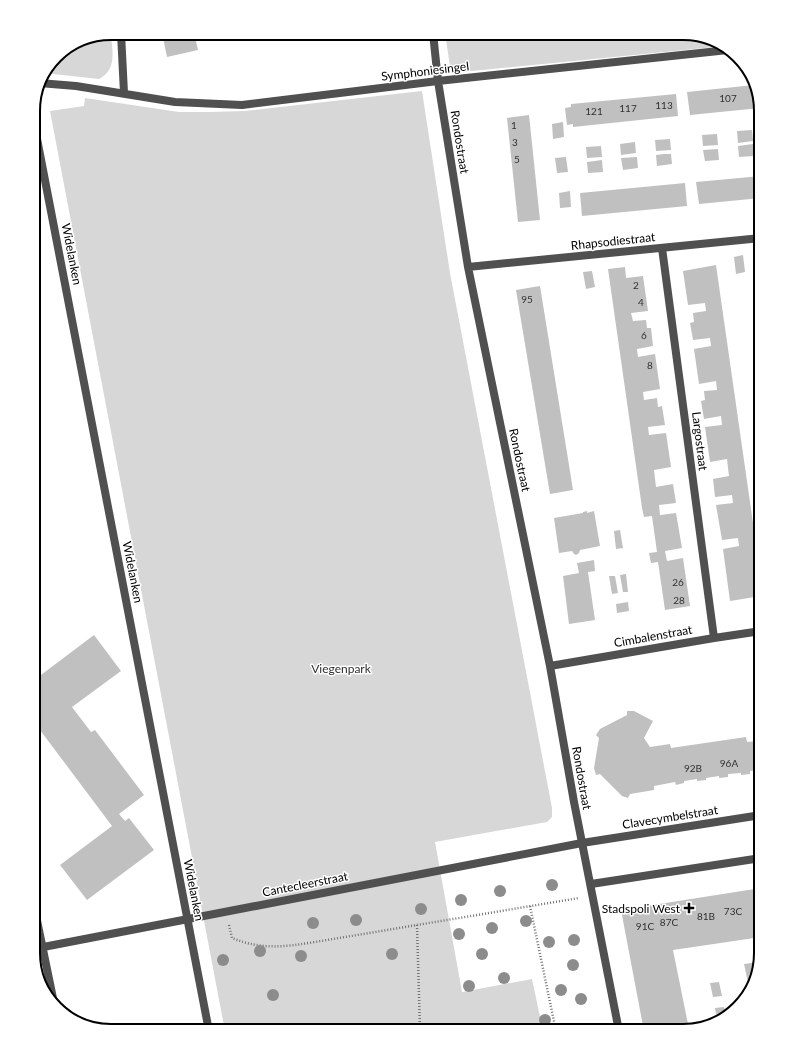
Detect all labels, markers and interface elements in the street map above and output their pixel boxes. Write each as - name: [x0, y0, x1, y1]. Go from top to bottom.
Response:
- street label: Symphoniesingel: [380, 58, 470, 84]
- house number: 107: [719, 92, 737, 104]
- house number: 113: [655, 99, 673, 111]
- house number: 117: [619, 102, 637, 114]
- house number: 121: [585, 105, 603, 117]
- street label: Rondostraat: [448, 109, 473, 176]
- house number: 1: [511, 119, 517, 131]
- house number: 3: [512, 136, 518, 148]
- house number: 5: [514, 153, 520, 165]
- street label: Widelanken: [59, 222, 85, 286]
- street label: Rhapsodiestraat: [570, 229, 657, 253]
- house number: 2: [633, 279, 639, 291]
- house number: 95: [521, 293, 533, 305]
- house number: 4: [638, 296, 644, 308]
- house number: 6: [641, 329, 647, 341]
- house number: 8: [647, 359, 653, 371]
- street label: Largostraat: [689, 411, 711, 472]
- street label: Rondostraat: [506, 427, 534, 494]
- street label: Widelanken: [120, 540, 146, 604]
- house number: 26: [672, 576, 684, 588]
- house number: 28: [673, 594, 685, 606]
- street label: Cimbalenstraat: [613, 622, 694, 650]
- park label: Viegenpark: [311, 661, 372, 676]
- street label: Rondostraat: [569, 745, 595, 812]
- house number: 96A: [720, 757, 738, 769]
- house number: 92B: [684, 762, 702, 774]
- street label: Clavecymbelstraat: [621, 802, 720, 832]
- street label: Widelanken: [181, 858, 207, 922]
- street label: Cantecleerstraat: [261, 868, 350, 900]
- place label: Stadspoli West: [602, 901, 681, 916]
- marker: Stadspoli West: [683, 902, 695, 914]
- house number: 73C: [724, 905, 742, 917]
- house number: 81B: [697, 910, 715, 922]
- house number: 87C: [660, 916, 678, 928]
- house number: 91C: [636, 920, 654, 932]

